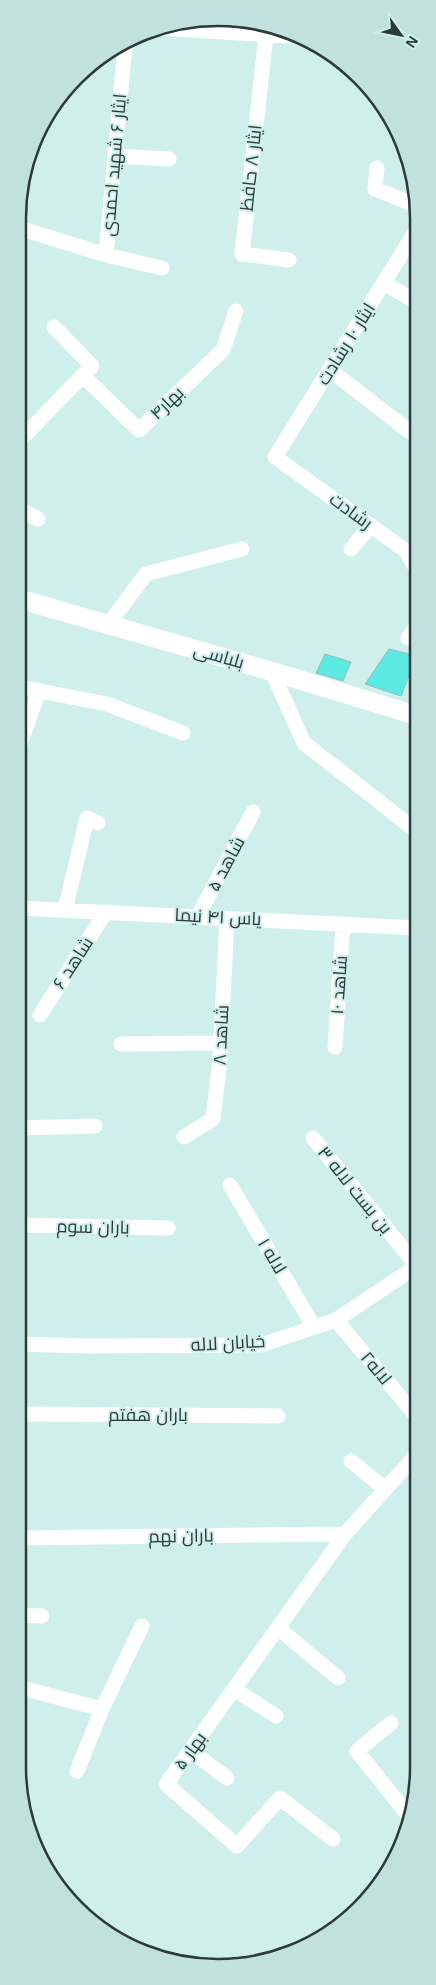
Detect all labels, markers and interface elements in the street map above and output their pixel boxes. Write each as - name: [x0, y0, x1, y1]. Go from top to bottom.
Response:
- north arrow: [376, 10, 426, 60]
- text: N: [402, 33, 421, 51]
- street label: ایثار ۶ شهید احمدی: [98, 93, 131, 237]
- street label: ایثار ۸ حافظ: [237, 124, 266, 212]
- street label: ایثار ۱۰ رشادت: [313, 299, 380, 389]
- street label: بهار۴: [146, 382, 189, 424]
- street label: رشادت: [325, 489, 376, 534]
- street label: بلباسی: [191, 639, 247, 674]
- street label: شاهد ۵: [203, 833, 249, 895]
- street label: یاس ۴۱ نیما: [174, 905, 262, 930]
- street label: شاهد ۶: [49, 933, 97, 993]
- street label: شاهد ۱۰: [327, 955, 351, 1015]
- street label: شاهد ۸: [209, 1004, 233, 1066]
- street label: بن بست لاله ۳: [313, 1142, 396, 1238]
- street label: باران سوم: [56, 1216, 130, 1240]
- street label: لاله ۱: [254, 1235, 290, 1277]
- street label: خیابان لاله: [190, 1331, 266, 1356]
- street label: لاله۲: [357, 1348, 395, 1388]
- street label: باران هفتم: [108, 1405, 188, 1427]
- street label: باران نهم: [148, 1525, 214, 1549]
- street label: بهار ۵: [170, 1728, 211, 1774]

